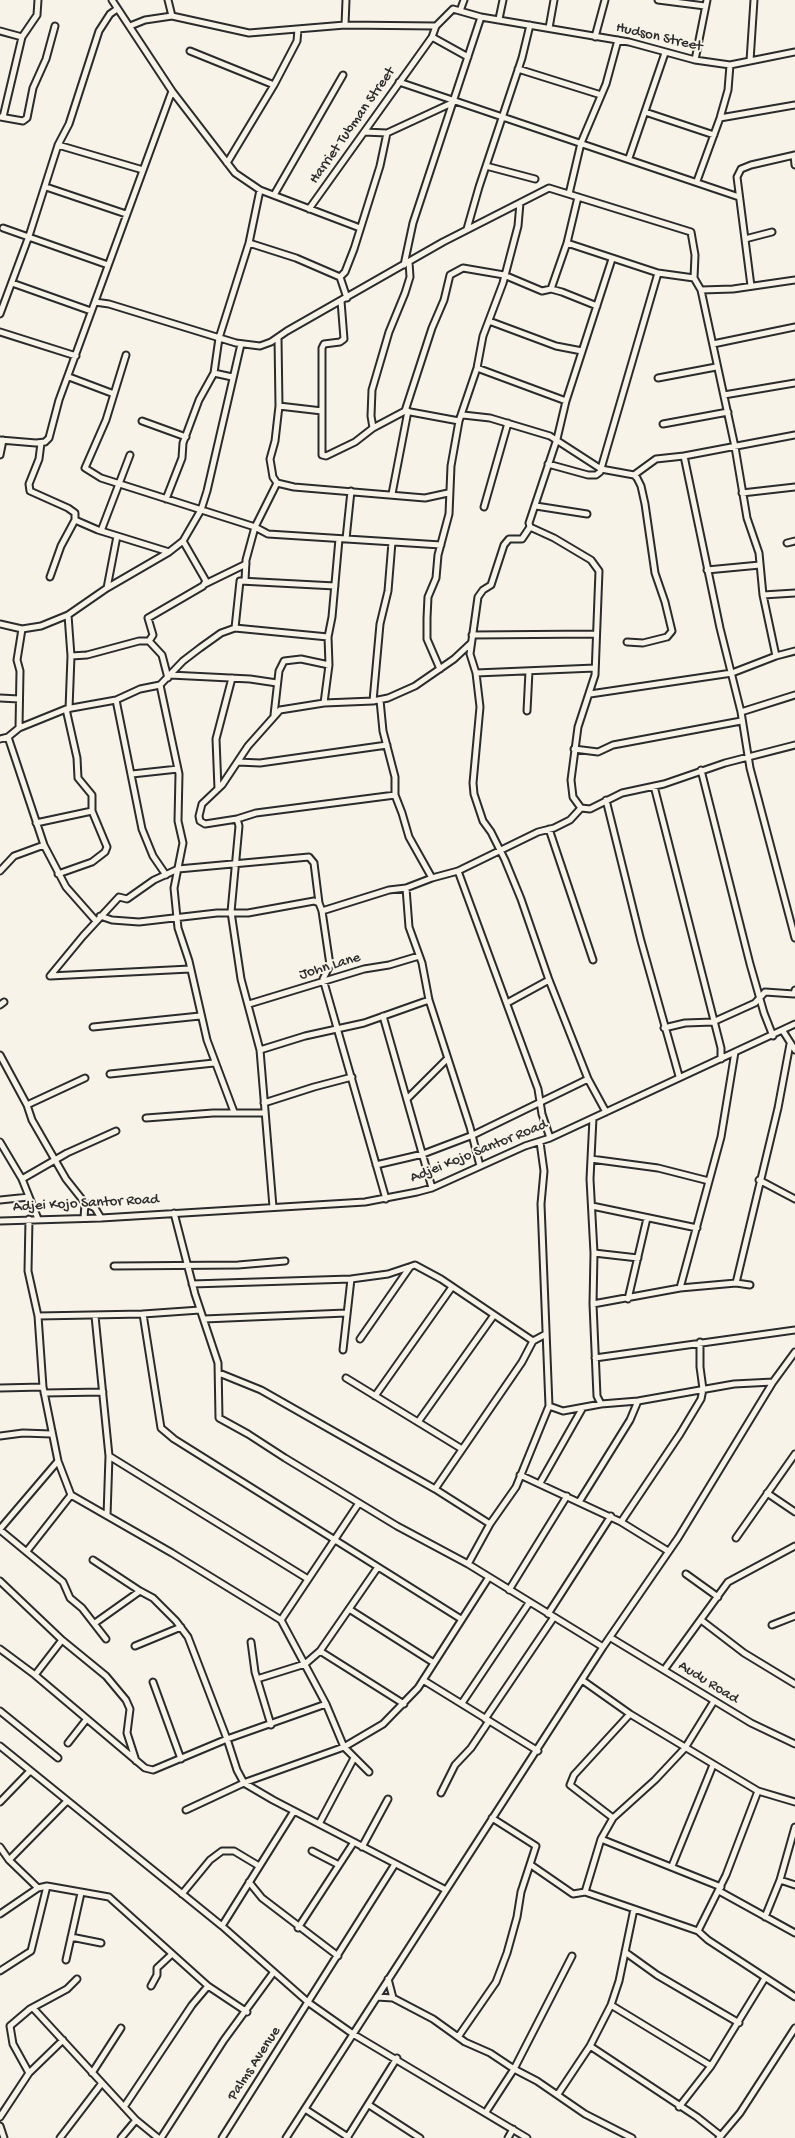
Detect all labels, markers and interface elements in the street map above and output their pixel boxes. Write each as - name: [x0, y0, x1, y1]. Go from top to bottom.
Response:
- street label: Hudson Street: [614, 19, 704, 57]
- street label: Harriet Tubman Street: [306, 64, 400, 188]
- street label: John Lane: [297, 949, 363, 985]
- street label: Adjei Kojo Santor Road: [408, 1116, 550, 1188]
- street label: Adjei Kojo Santor Road: [13, 1191, 159, 1217]
- street label: Audu Road: [674, 1657, 742, 1709]
- street label: Palms Avenue: [224, 2024, 286, 2104]

